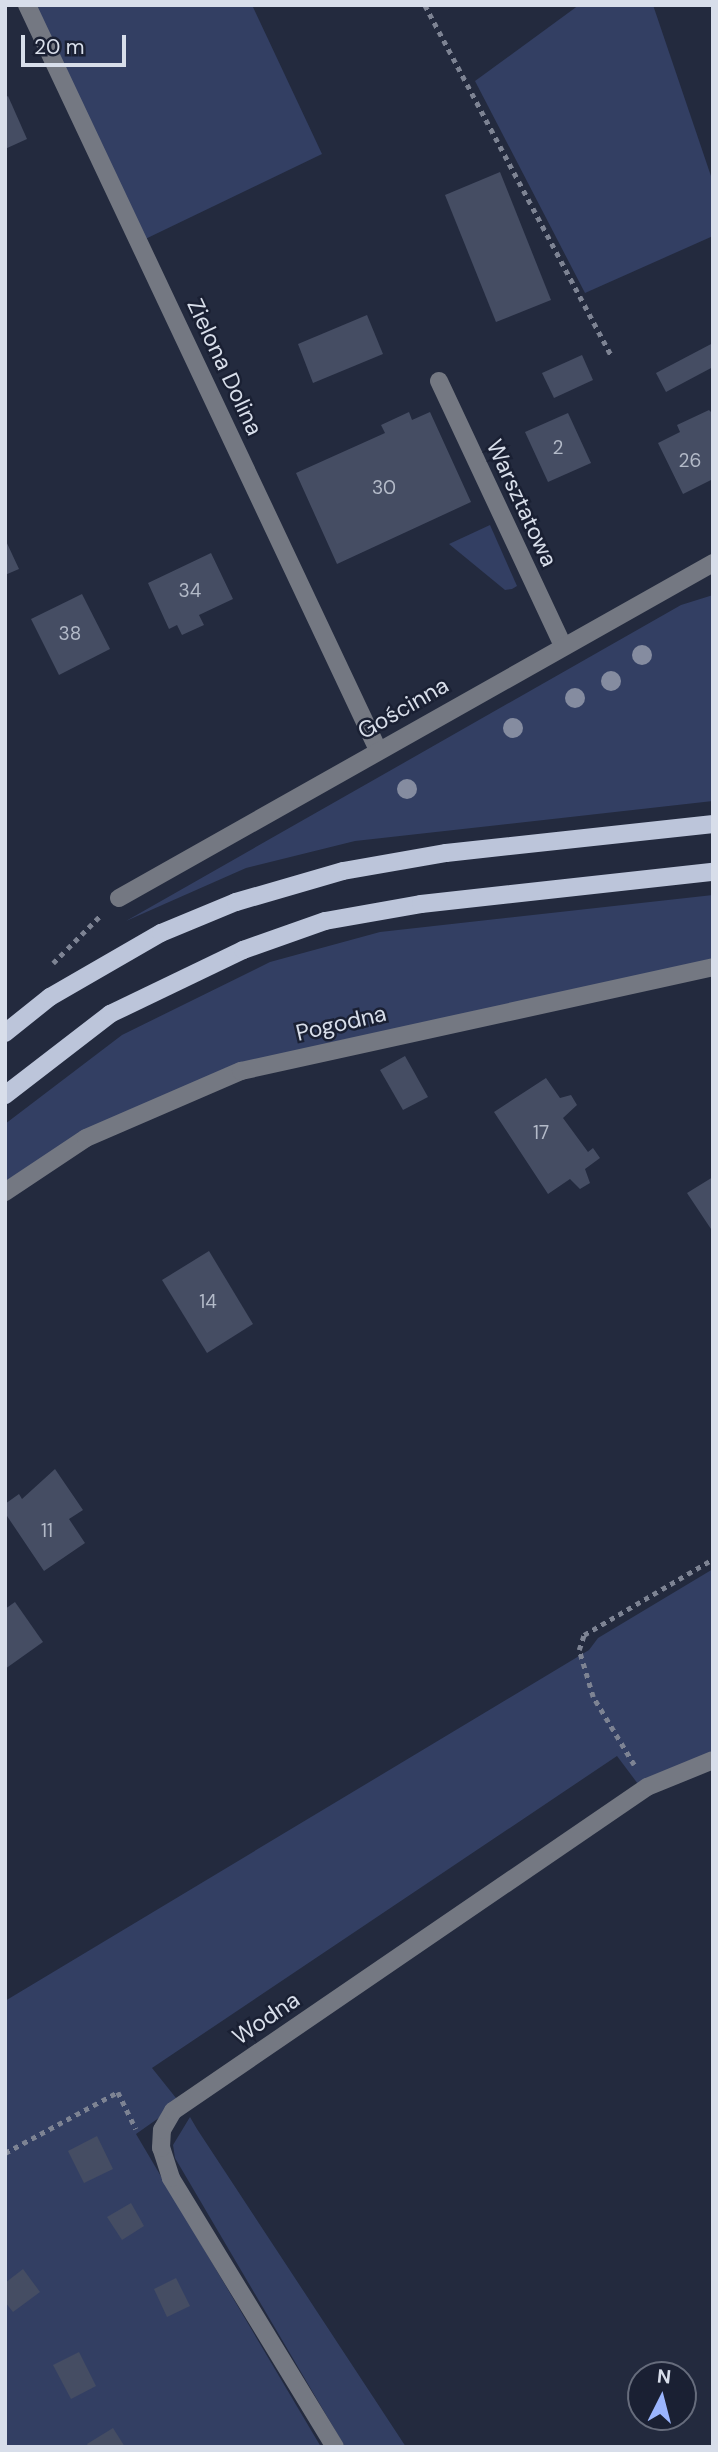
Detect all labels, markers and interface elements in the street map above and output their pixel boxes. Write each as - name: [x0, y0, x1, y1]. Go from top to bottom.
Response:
- scale bar: [24, 21, 130, 65]
- text: 20 m: [34, 33, 85, 61]
- street label: Zielona Dolina: [181, 294, 269, 440]
- street label: Warsztatowa: [481, 435, 563, 571]
- house number: 2: [553, 437, 563, 459]
- house number: 26: [679, 450, 701, 472]
- house number: 30: [372, 477, 396, 499]
- house number: 34: [179, 580, 201, 602]
- house number: 38: [59, 623, 81, 645]
- street label: Gościnna: [353, 671, 453, 745]
- street label: Pogodna: [293, 999, 389, 1047]
- house number: 17: [533, 1122, 549, 1144]
- house number: 14: [199, 1291, 217, 1313]
- house number: 11: [41, 1520, 53, 1542]
- street label: Wodna: [227, 1986, 305, 2050]
- north arrow: [627, 2361, 697, 2431]
- text: N: [656, 2363, 672, 2390]

